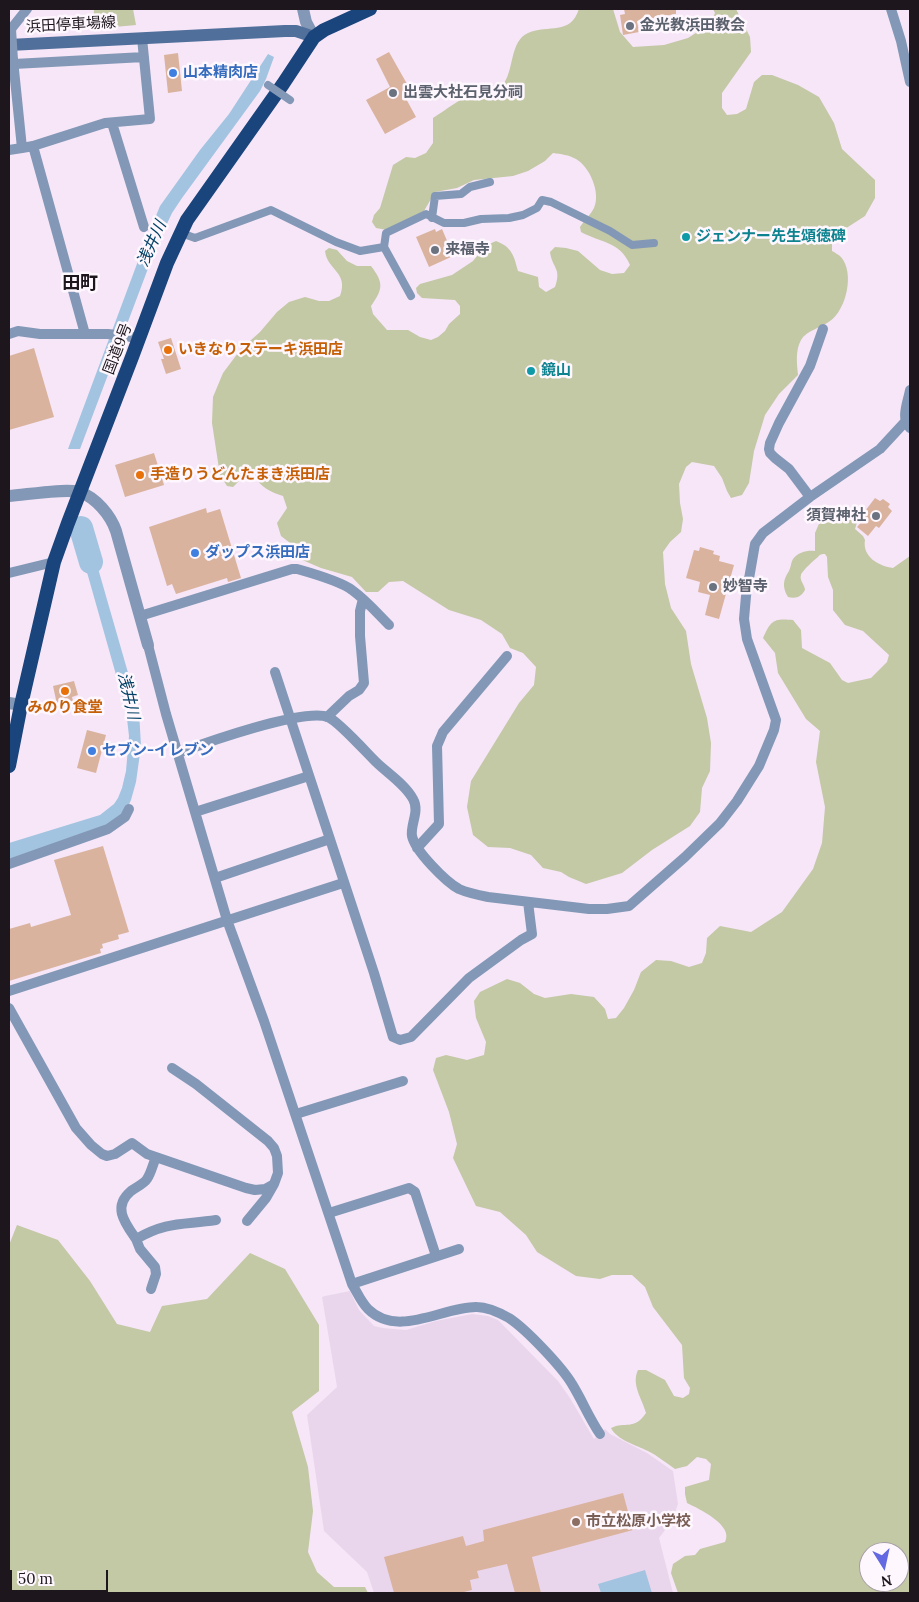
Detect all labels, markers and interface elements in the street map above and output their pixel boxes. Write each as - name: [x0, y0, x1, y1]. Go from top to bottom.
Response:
- street label: 浜田停車場線: [26, 14, 116, 36]
- place label: 金光教浜田教会: [640, 17, 745, 35]
- marker: 金光教浜田教会: [624, 20, 636, 32]
- place label: 山本精肉店: [183, 64, 258, 82]
- marker: 山本精肉店: [167, 67, 179, 79]
- place label: 出雲大社石見分祠: [403, 84, 523, 102]
- marker: 出雲大社石見分祠: [387, 87, 399, 99]
- water label: 浅井川: [133, 218, 171, 270]
- place label: ジェンナー先生頌徳碑: [696, 228, 846, 246]
- marker: ジェンナー先生頌徳碑: [680, 231, 692, 243]
- place label: 来福寺: [445, 241, 490, 259]
- marker: 来福寺: [429, 244, 441, 256]
- district label: 田町: [62, 273, 98, 295]
- street label: 国道9号: [100, 321, 136, 377]
- place label: いきなりステーキ浜田店: [178, 341, 343, 359]
- marker: いきなりステーキ浜田店: [162, 344, 174, 356]
- place label: 鏡山: [541, 362, 571, 380]
- marker: 鏡山: [525, 365, 537, 377]
- place label: 手造りうどんたまき浜田店: [150, 466, 330, 484]
- marker: 手造りうどんたまき浜田店: [134, 469, 146, 481]
- place label: 須賀神社: [806, 507, 866, 525]
- marker: 須賀神社: [870, 510, 882, 522]
- place label: ダップス浜田店: [205, 544, 310, 562]
- marker: ダップス浜田店: [189, 547, 201, 559]
- place label: 妙智寺: [723, 578, 768, 596]
- marker: 妙智寺: [707, 581, 719, 593]
- water label: 浅井川: [113, 670, 143, 722]
- marker: みのり食堂: [59, 685, 71, 697]
- place label: みのり食堂: [28, 699, 102, 717]
- place label: セブン-イレブン: [102, 742, 214, 760]
- marker: セブン-イレブン: [86, 745, 98, 757]
- place label: 市立松原小学校: [586, 1513, 691, 1531]
- marker: 市立松原小学校: [570, 1516, 582, 1528]
- north arrow: [859, 1542, 909, 1592]
- scale bar: [12, 1560, 110, 1592]
- text: 50 m: [18, 1569, 53, 1588]
- text: N: [880, 1571, 893, 1591]

